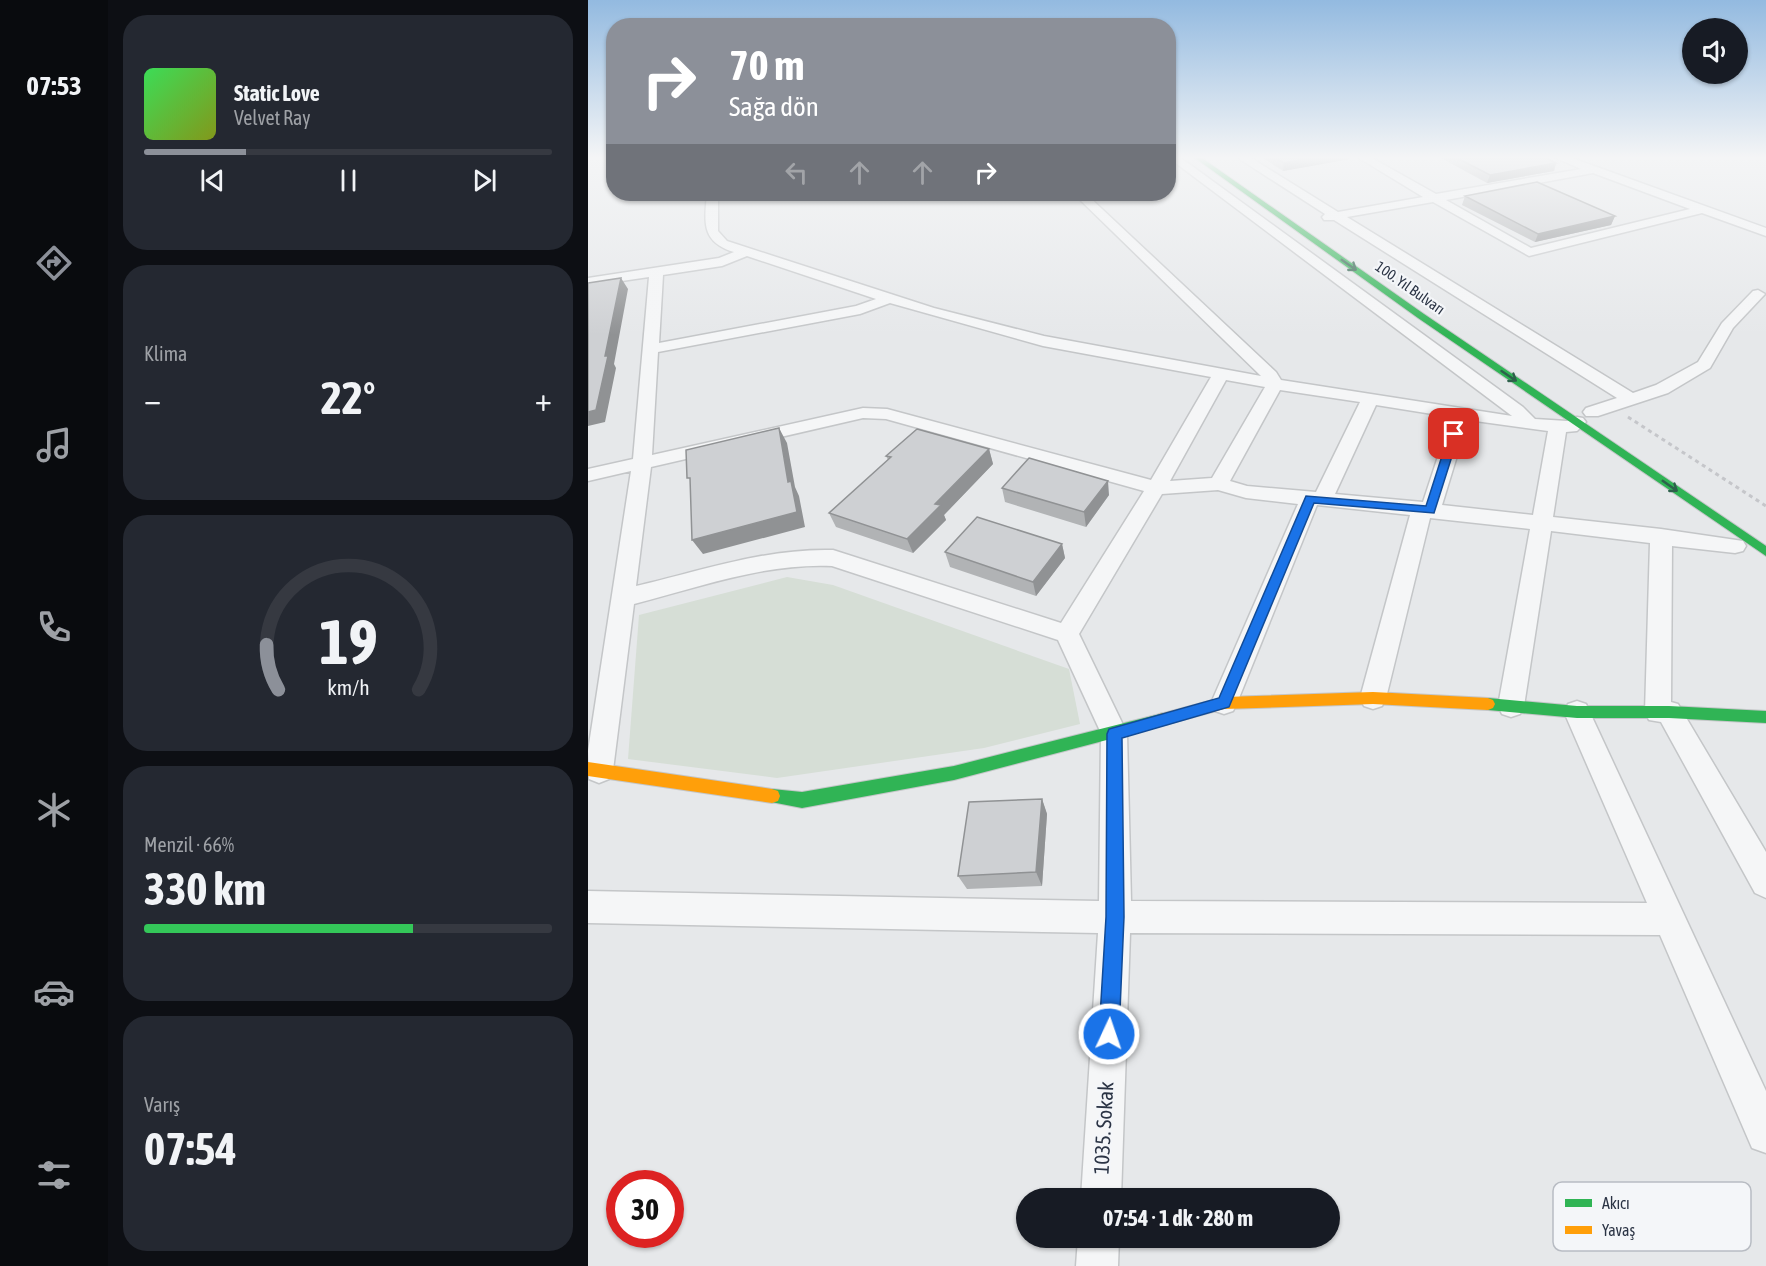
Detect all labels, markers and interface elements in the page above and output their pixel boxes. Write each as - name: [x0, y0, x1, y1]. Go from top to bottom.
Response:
- map controls: [1682, 18, 1748, 84]
- button: sound: [1682, 18, 1748, 84]
- text: 70 m: [729, 41, 804, 89]
- icon: right: [630, 42, 708, 120]
- text: 07:53: [26, 70, 82, 101]
- text: Static Love: [234, 80, 320, 106]
- text: Sağa dön: [729, 91, 819, 122]
- text: Velvet Ray: [234, 106, 311, 129]
- icon: left: [780, 156, 813, 189]
- icon: ahead: [843, 156, 876, 189]
- icon: ahead: [906, 156, 939, 189]
- icon: right: [969, 156, 1002, 189]
- icon: previous: [196, 164, 229, 197]
- icon: pause: [332, 164, 365, 197]
- icon: next: [468, 164, 501, 197]
- icon: directions: [33, 242, 75, 284]
- street label: 100. Yıl Bulvarı: [1372, 258, 1448, 318]
- one-way arrow: [1340, 259, 1356, 271]
- text: Klima: [144, 342, 187, 365]
- one-way arrow: [1500, 370, 1517, 382]
- text: 22°: [321, 372, 375, 424]
- text: −: [144, 380, 161, 418]
- text: +: [535, 380, 552, 418]
- pin: [1428, 408, 1479, 459]
- icon: arrive: [1437, 417, 1470, 450]
- icon: music: [33, 424, 75, 466]
- one-way arrow: [1661, 480, 1678, 492]
- icon: phone: [33, 606, 75, 648]
- text: 19: [319, 606, 377, 677]
- text: km/h: [327, 675, 369, 700]
- icon: climate: [33, 789, 75, 831]
- text: Menzil · 66%: [144, 833, 234, 856]
- text: 330 km: [144, 863, 266, 915]
- icon: car: [33, 971, 75, 1013]
- position arrow: [1077, 1002, 1141, 1066]
- street label: 1035. Sokak: [1089, 1081, 1117, 1175]
- text: Varış: [144, 1093, 180, 1116]
- text: 07:54: [144, 1123, 237, 1175]
- icon: filters: [33, 1154, 75, 1196]
- speed limit sign: 30: [606, 1170, 684, 1248]
- legend: [1553, 1182, 1751, 1251]
- text: Akıcı: [1602, 1194, 1630, 1212]
- text: 07:54 · 1 dk · 280 m: [1103, 1205, 1253, 1231]
- text: Yavaş: [1602, 1221, 1635, 1240]

